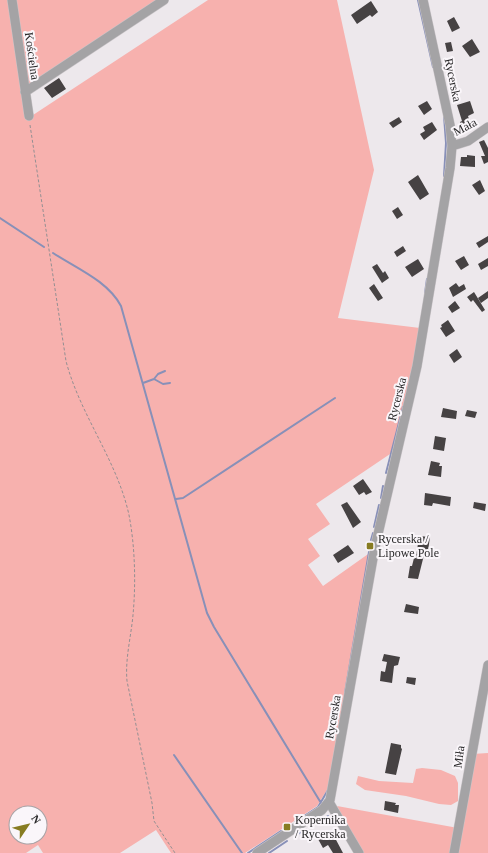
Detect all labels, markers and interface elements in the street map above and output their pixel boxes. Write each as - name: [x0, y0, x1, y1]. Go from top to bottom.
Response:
- street label: Kościelna: [22, 31, 42, 81]
- street label: Rycerska: [442, 57, 465, 104]
- street label: Mała: [451, 115, 480, 139]
- street label: Rycerska: [385, 375, 409, 422]
- place label: Rycerska / Lipowe Pole: [378, 532, 439, 560]
- marker: Rycerska / Lipowe Pole: [365, 541, 375, 551]
- street label: Rycerska: [322, 693, 344, 740]
- street label: Miła: [450, 744, 468, 769]
- north arrow: [8, 805, 48, 845]
- text: N: [29, 813, 43, 826]
- place label: Kopernika / Rycerska: [295, 813, 346, 841]
- marker: Kopernika / Rycerska: [282, 822, 292, 832]

